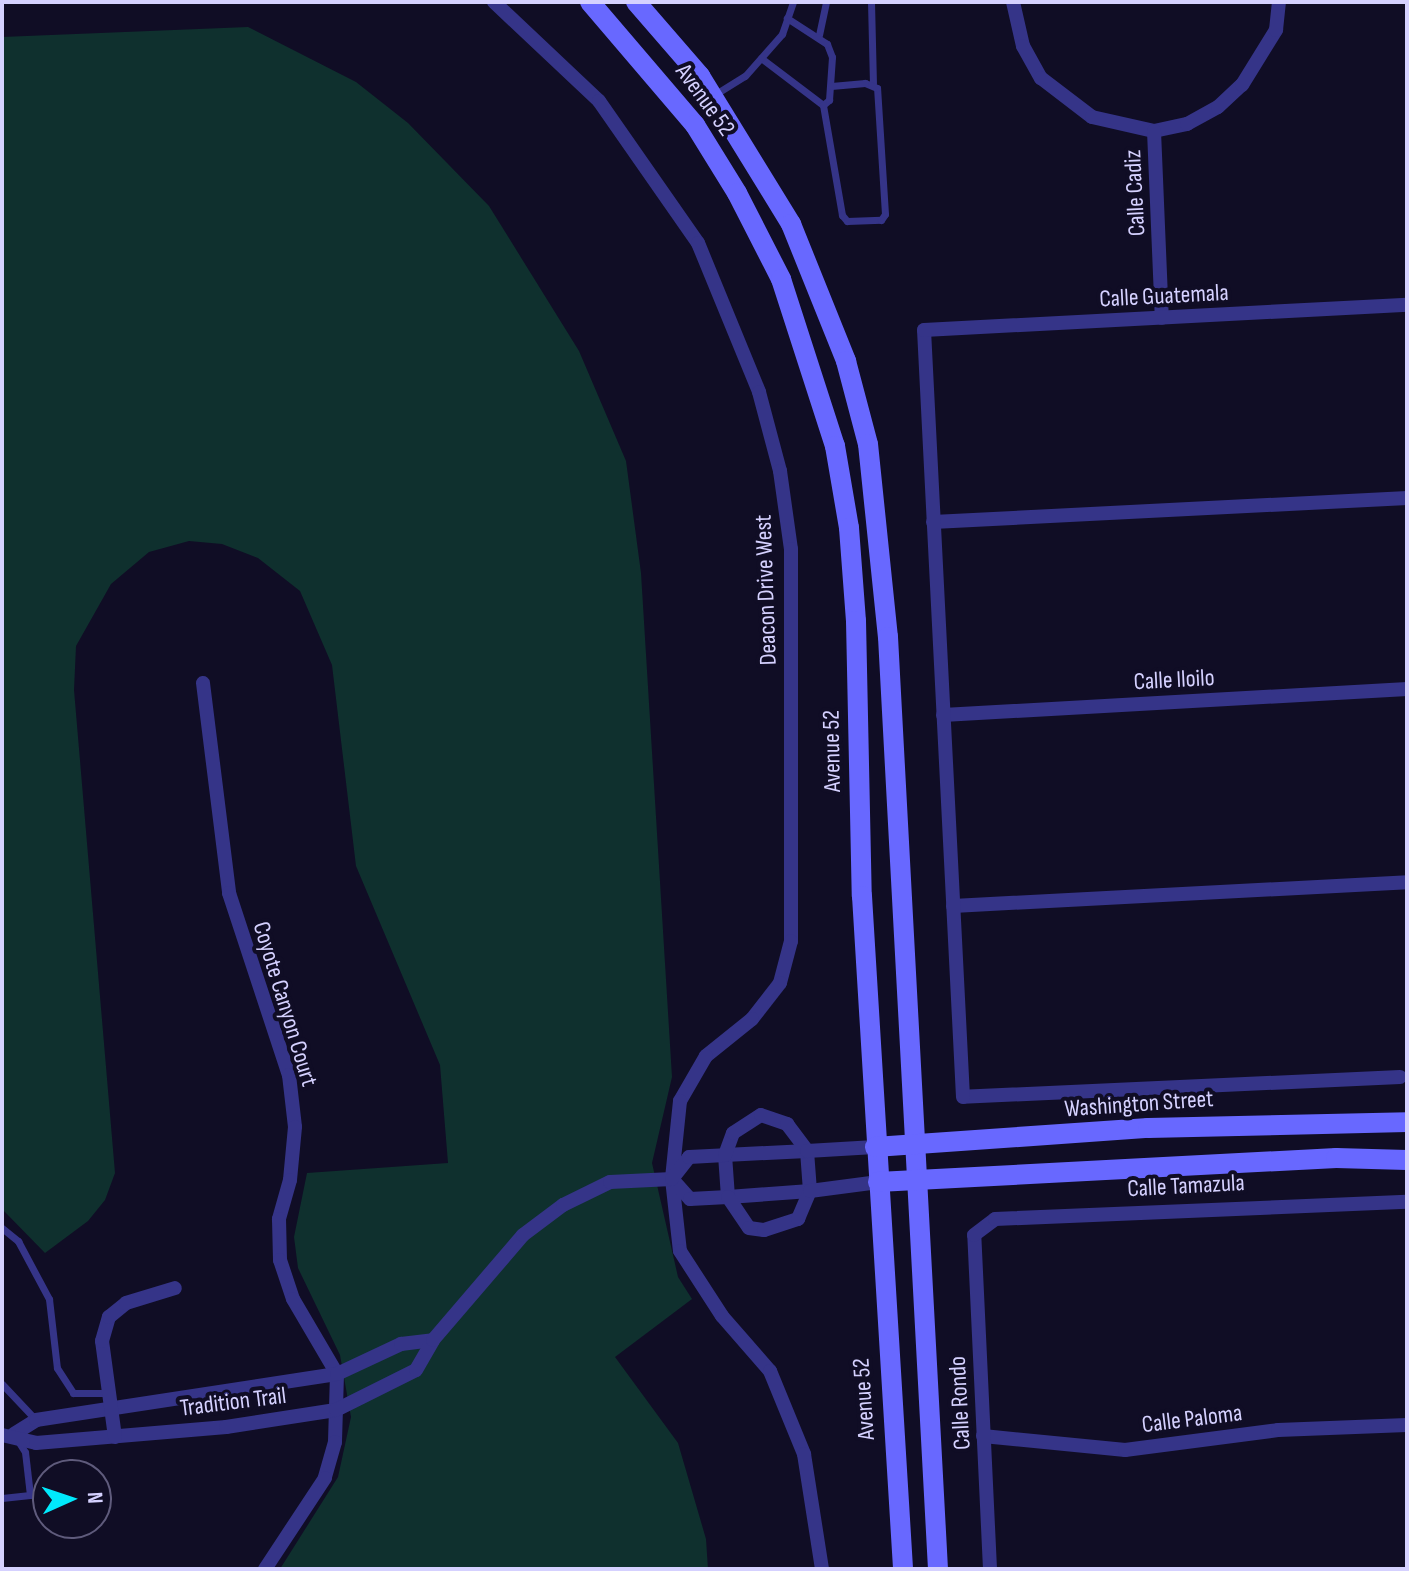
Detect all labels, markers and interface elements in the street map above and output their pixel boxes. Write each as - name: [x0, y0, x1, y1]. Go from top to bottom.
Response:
- street label: Avenue 52: [669, 58, 741, 142]
- street label: Calle Cadiz: [1118, 149, 1152, 237]
- street label: Calle Guatemala: [1099, 278, 1229, 314]
- street label: Deacon Drive West: [749, 514, 783, 666]
- street label: Calle Iloilo: [1133, 663, 1215, 697]
- street label: Avenue 52: [817, 710, 847, 792]
- street label: Coyote Canyon Court: [246, 918, 324, 1090]
- street label: Washington Street: [1064, 1084, 1214, 1124]
- street label: Calle Tamazula: [1127, 1169, 1245, 1203]
- street label: Calle Rondo: [943, 1355, 977, 1451]
- street label: Avenue 52: [847, 1357, 881, 1441]
- street label: Tradition Trail: [178, 1381, 288, 1423]
- street label: Calle Paloma: [1140, 1399, 1244, 1439]
- north arrow: [32, 1459, 112, 1539]
- text: N: [81, 1491, 108, 1504]

